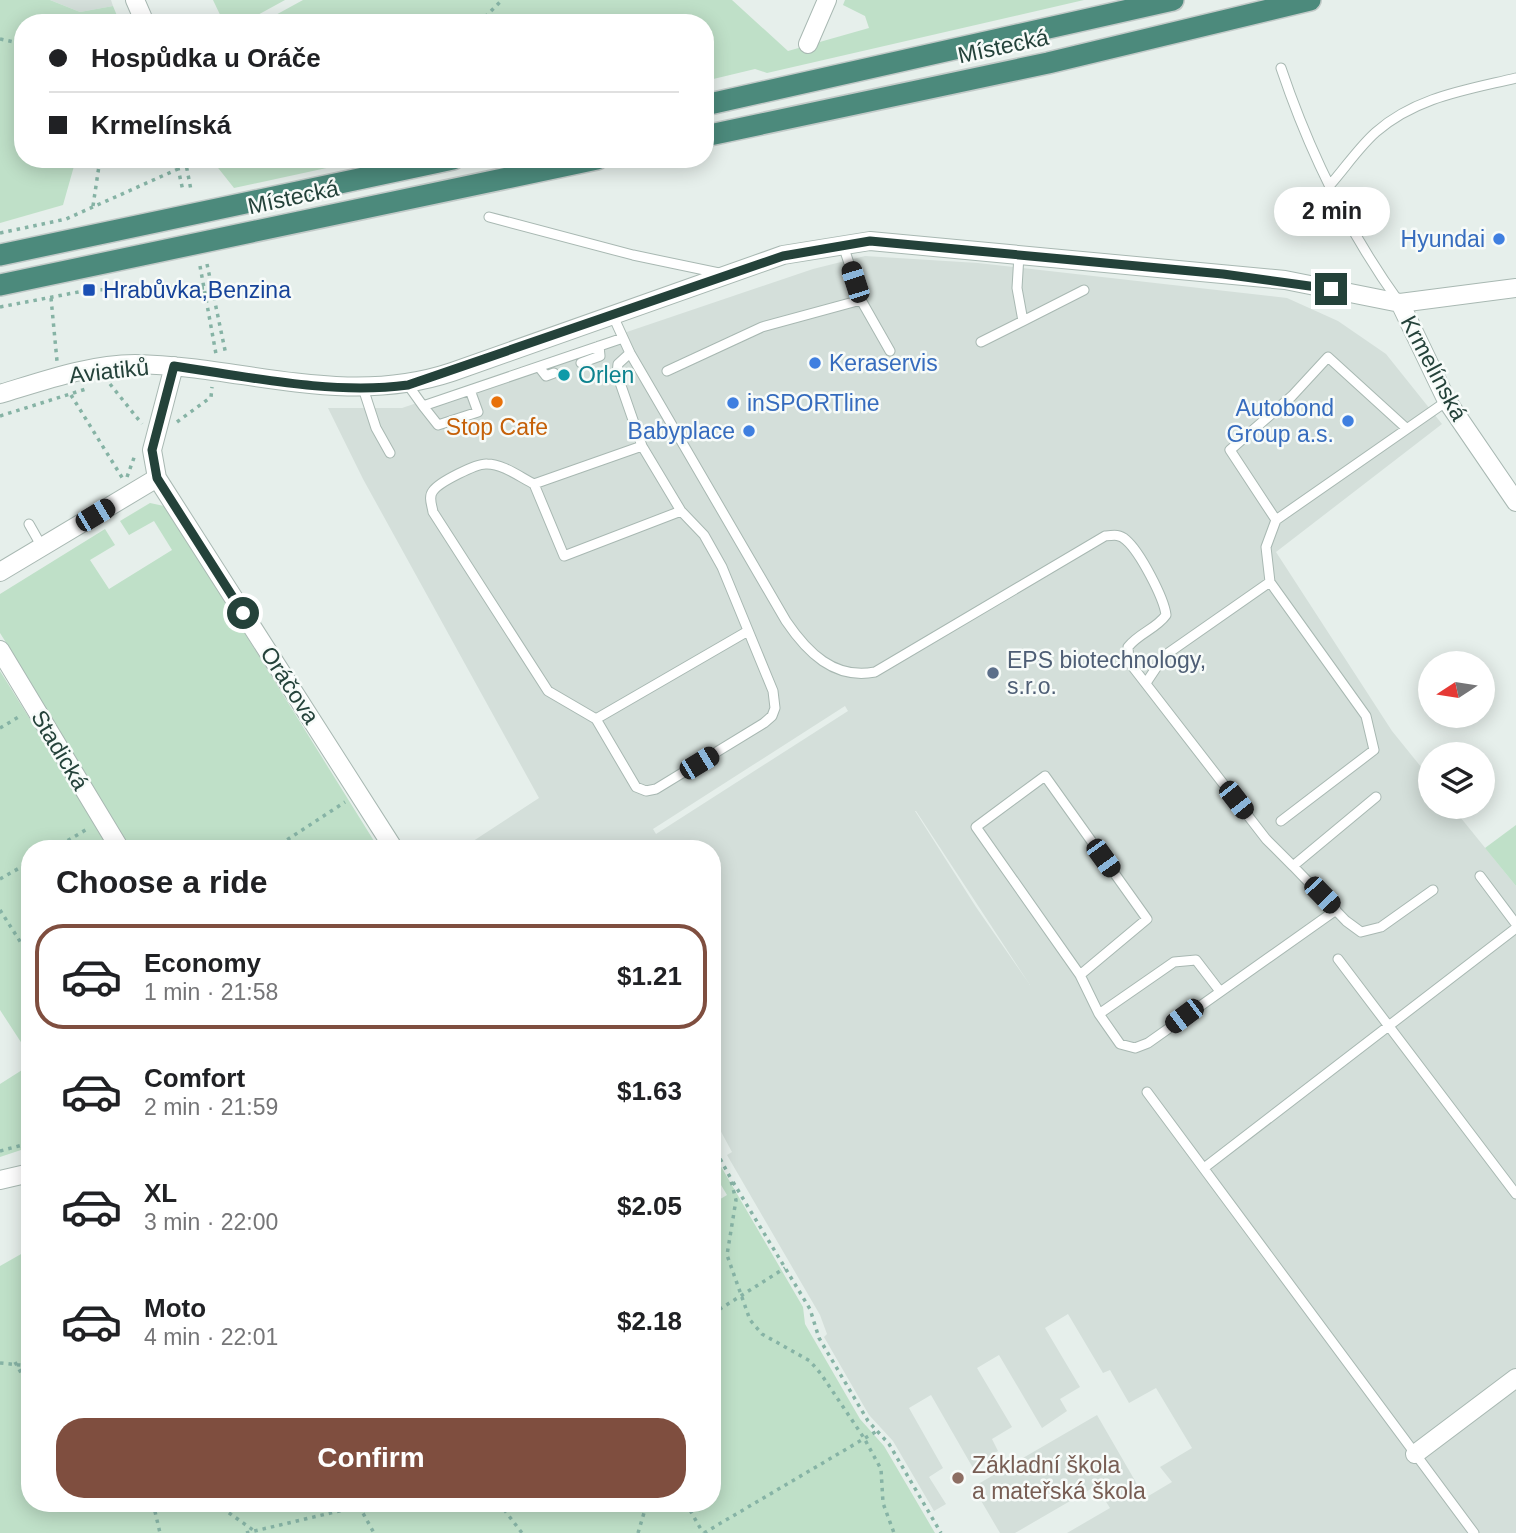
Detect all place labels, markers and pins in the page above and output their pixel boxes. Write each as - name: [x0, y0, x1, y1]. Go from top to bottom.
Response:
- place label: Hyundai: [1401, 226, 1485, 252]
- marker: Hyundai: [1491, 231, 1507, 247]
- place label: Hrabůvka,Benzina: [103, 277, 291, 303]
- marker: Hrabůvka,Benzina: [81, 282, 97, 298]
- place label: Keraservis: [829, 350, 938, 376]
- marker: Keraservis: [807, 355, 823, 371]
- place label: Orlen: [578, 362, 634, 388]
- marker: Orlen: [556, 367, 572, 383]
- place label: inSPORTline: [747, 390, 880, 416]
- marker: Stop Cafe: [489, 394, 505, 410]
- marker: inSPORTline: [725, 395, 741, 411]
- place label: Autobond Group a.s.: [1227, 395, 1334, 447]
- marker: Autobond Group a.s.: [1340, 413, 1356, 429]
- place label: Stop Cafe: [446, 414, 548, 440]
- place label: Babyplace: [628, 418, 735, 444]
- marker: Babyplace: [741, 423, 757, 439]
- place label: EPS biotechnology, s.r.o.: [1007, 647, 1206, 699]
- marker: EPS biotechnology, s.r.o.: [985, 665, 1001, 681]
- place label: Základní škola a mateřská škola: [972, 1452, 1146, 1504]
- marker: Základní škola a mateřská škola: [950, 1470, 966, 1486]

